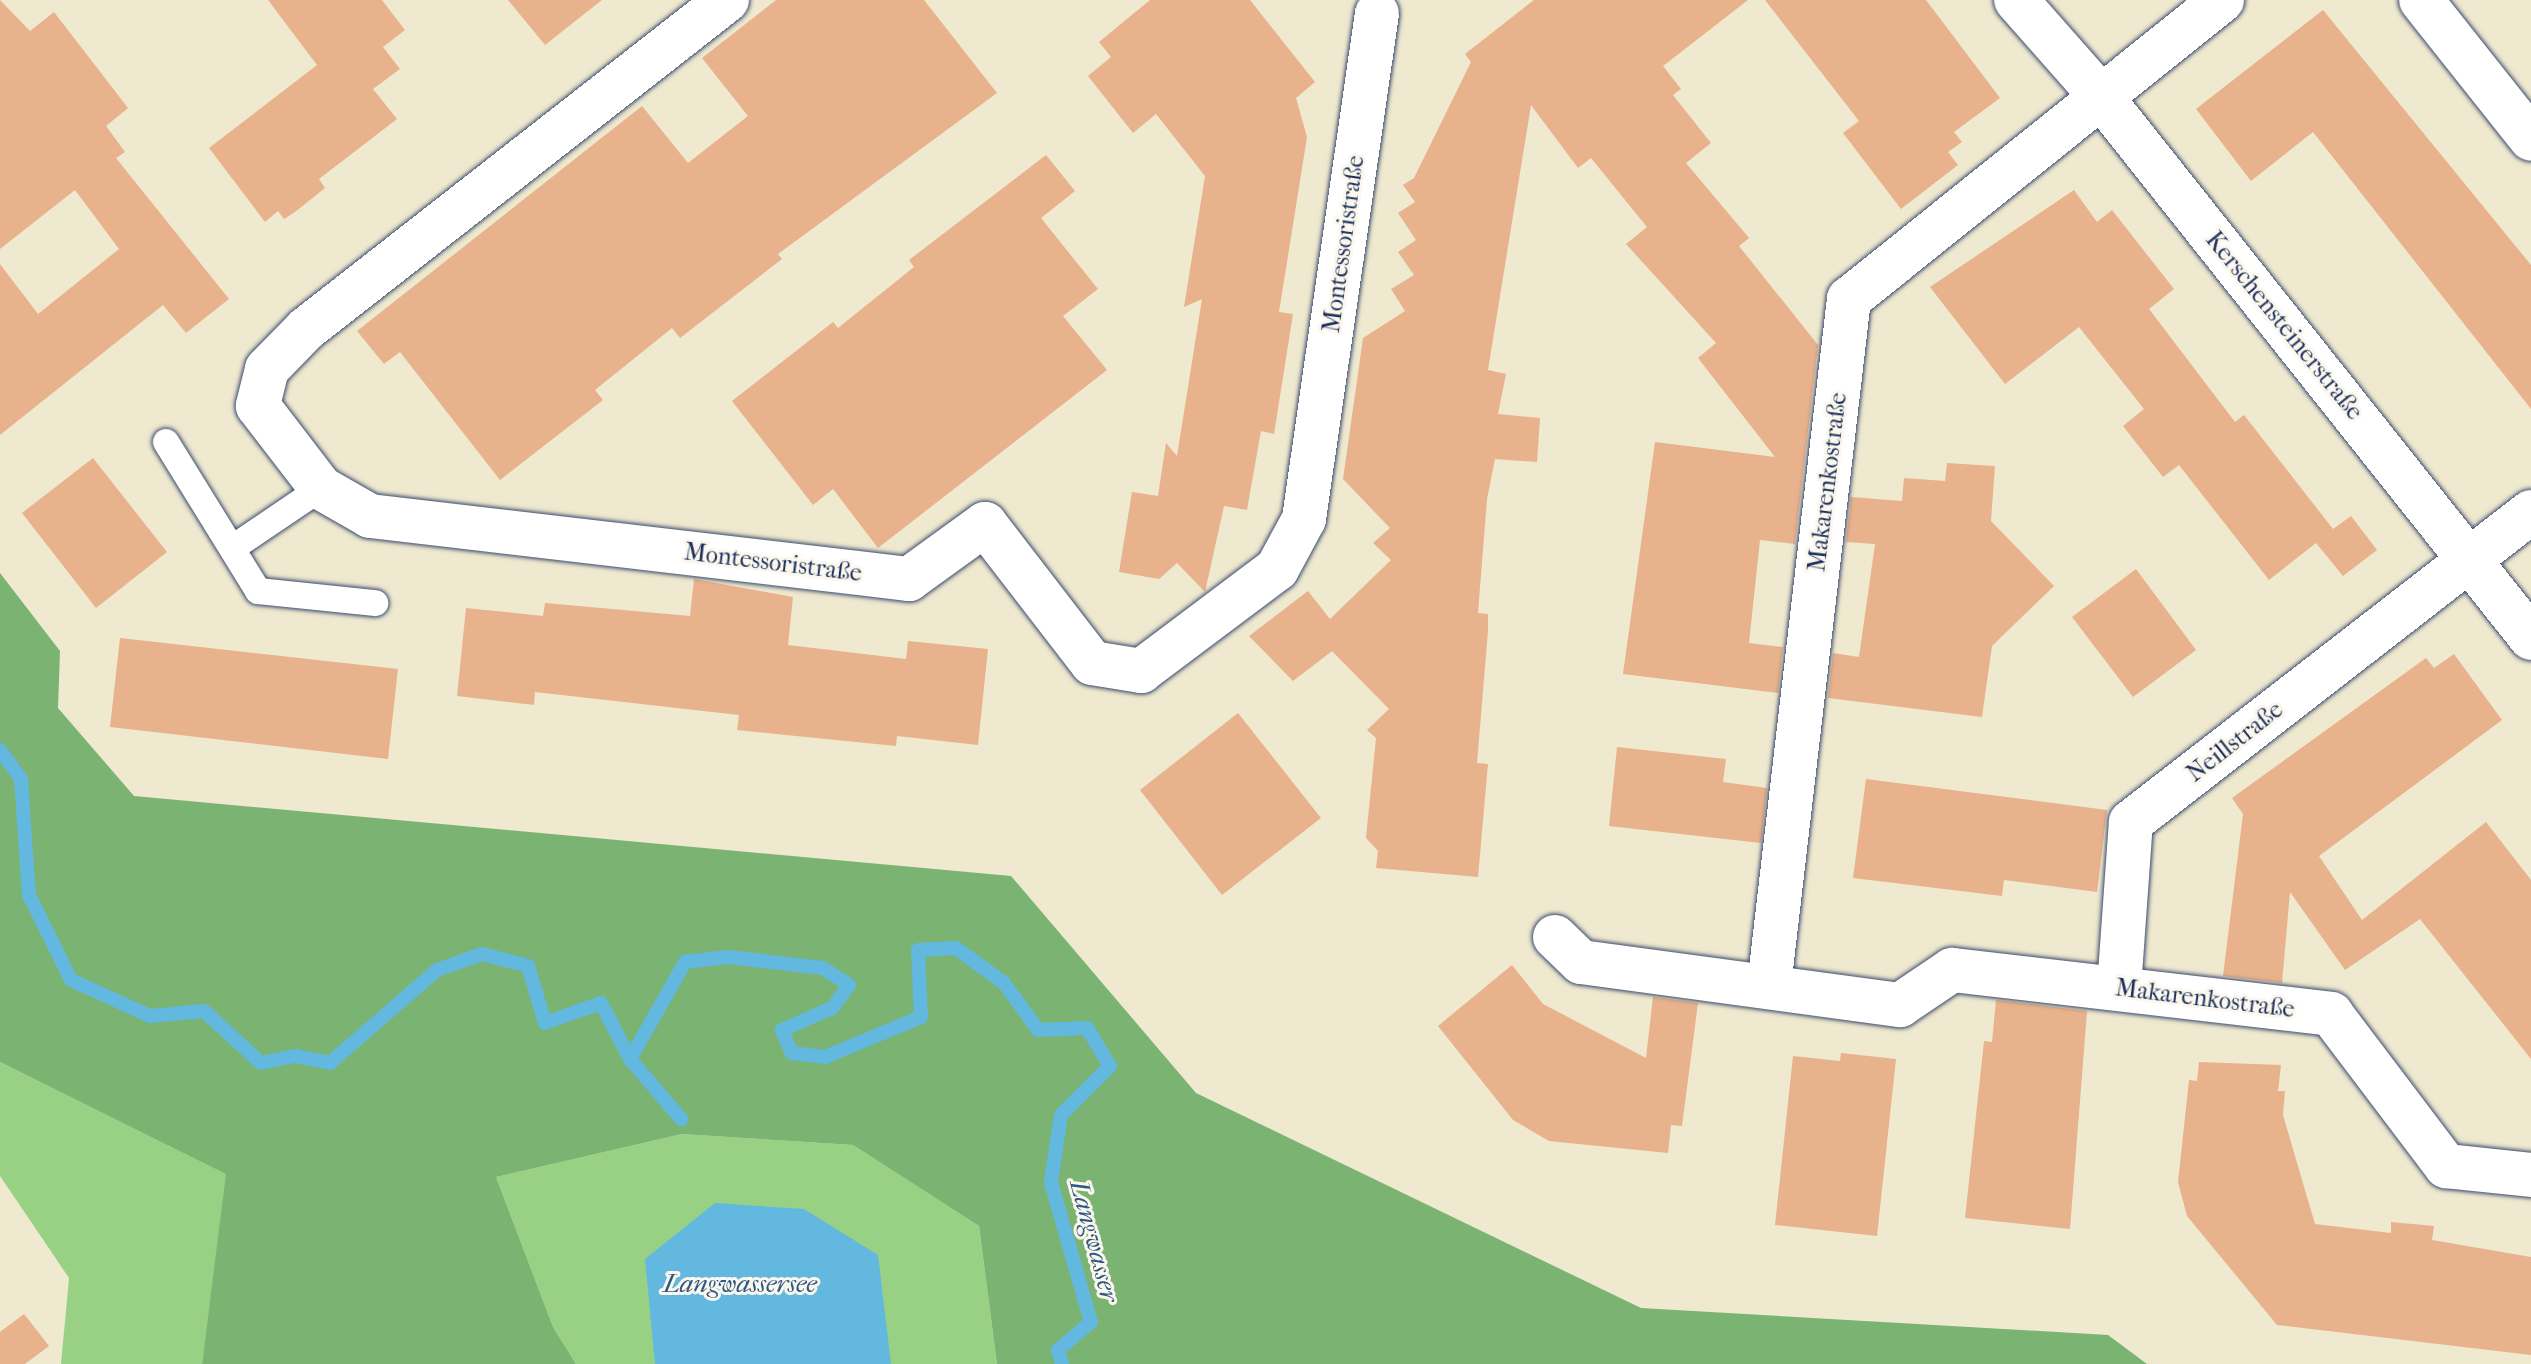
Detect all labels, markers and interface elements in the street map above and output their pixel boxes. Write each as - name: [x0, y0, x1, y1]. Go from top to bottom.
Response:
- street label: Montessoristraße: [1317, 154, 1371, 334]
- street label: Kerschensteinerstraße: [2199, 226, 2369, 426]
- street label: Makarenkostraße: [1803, 391, 1853, 573]
- street label: Montessoristraße: [683, 538, 863, 588]
- street label: Neillstraße: [2181, 696, 2289, 788]
- street label: Makarenkostraße: [2114, 974, 2296, 1024]
- water label: Langwasser: [1063, 1177, 1125, 1305]
- water label: Langwassersee: [663, 1268, 817, 1300]

